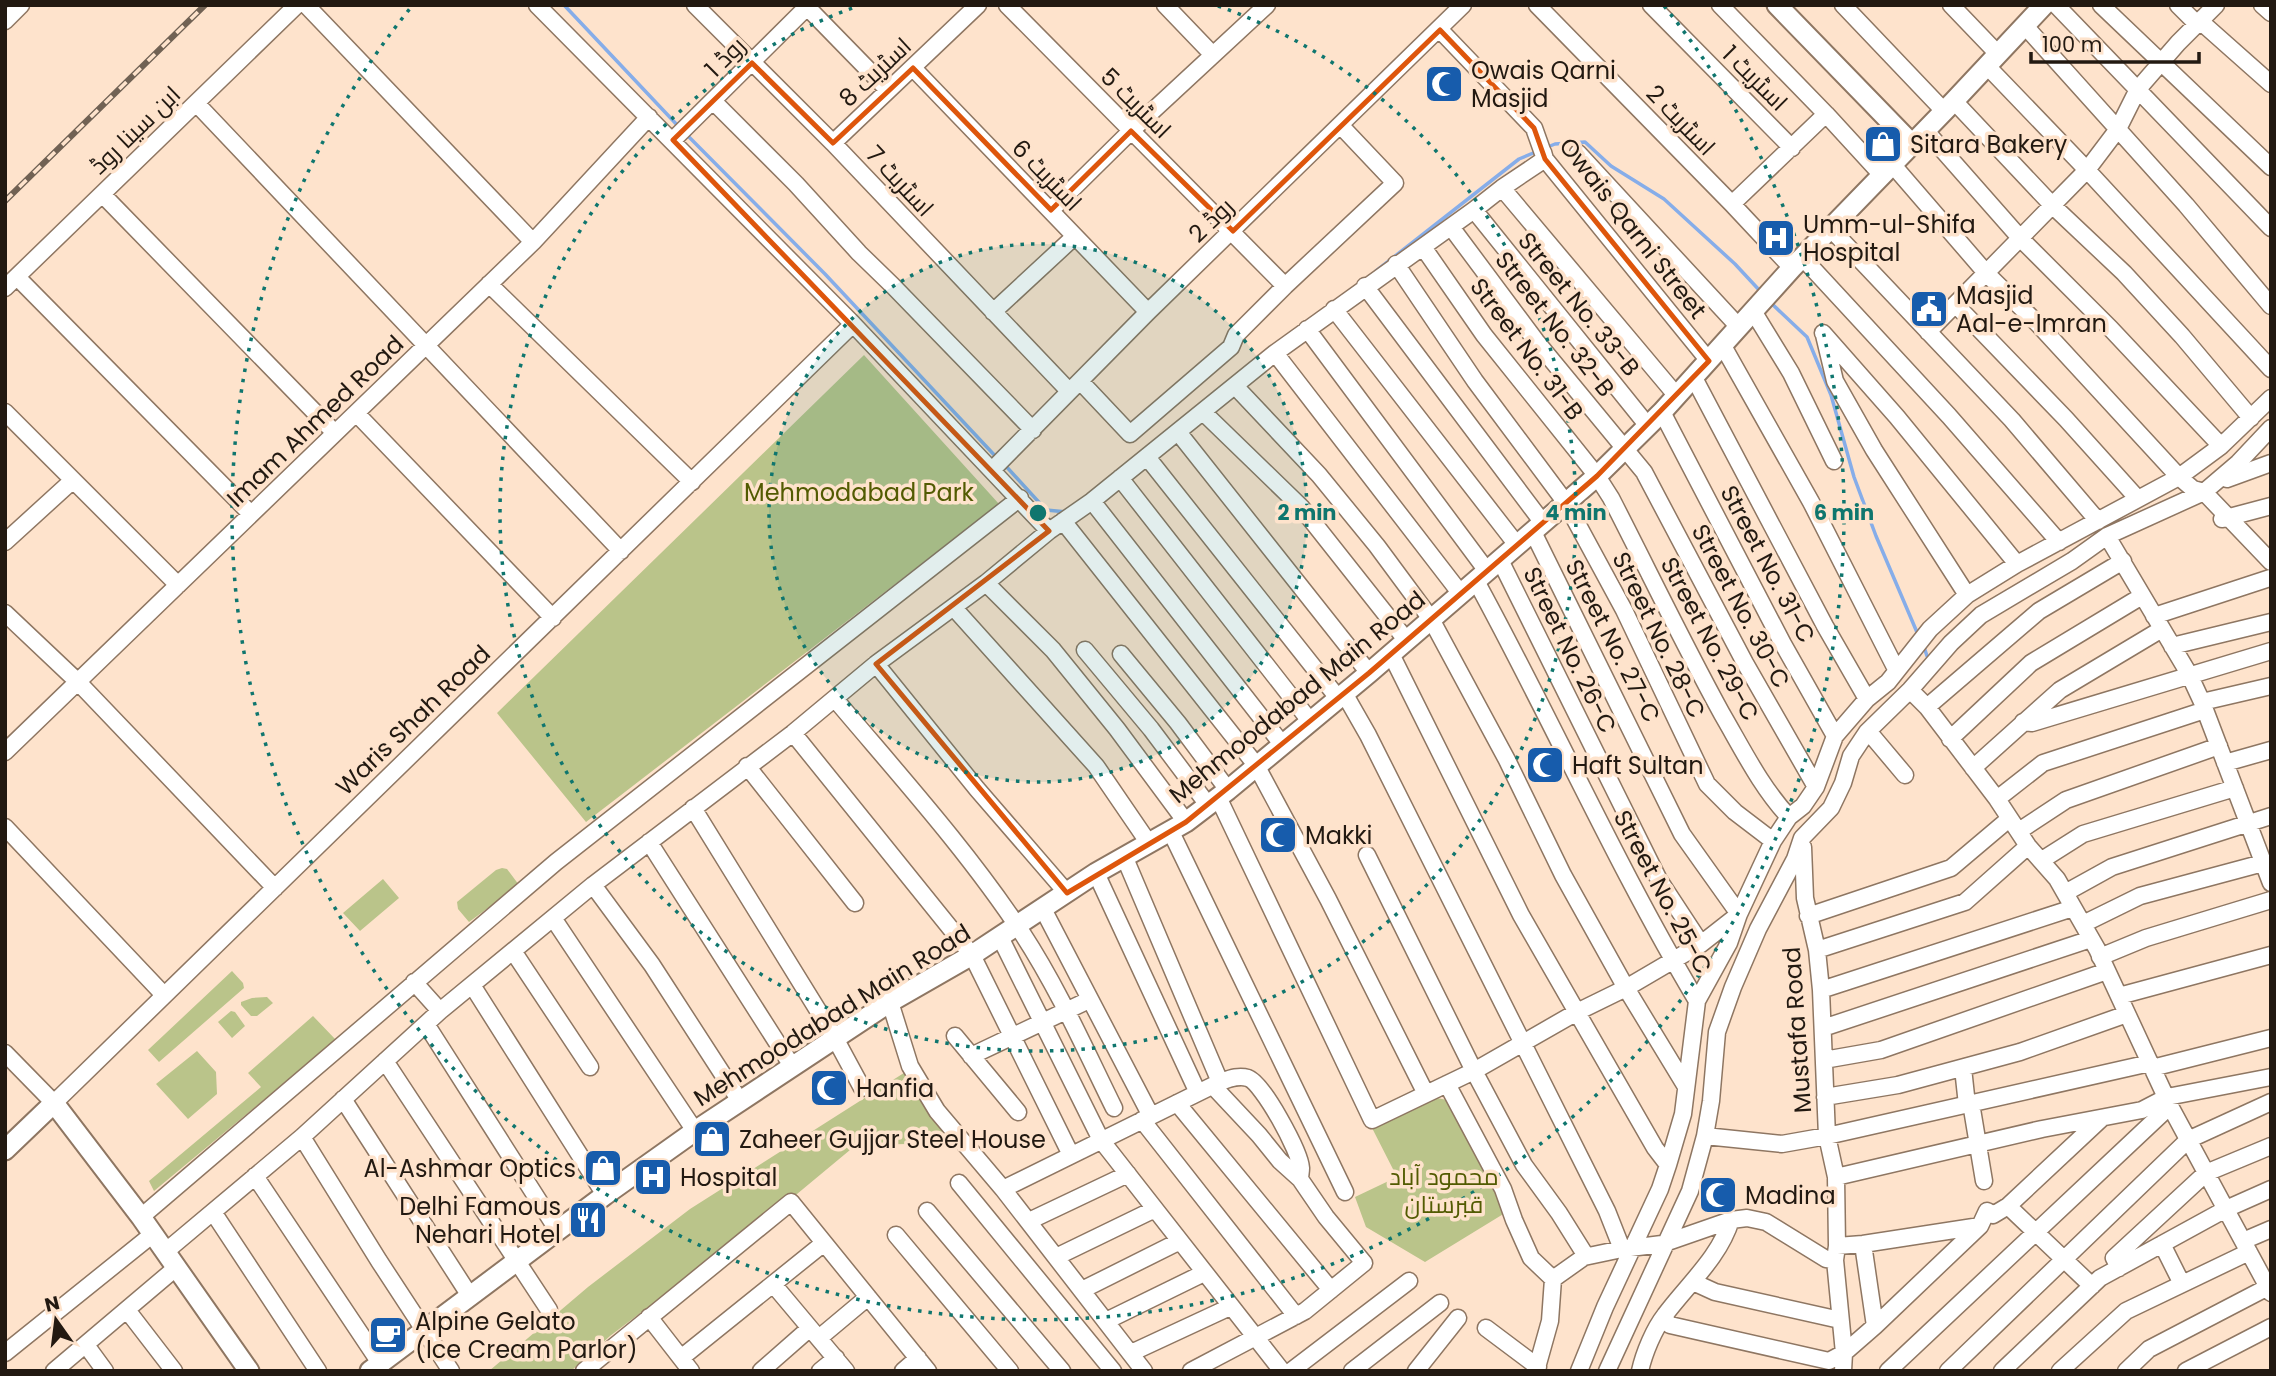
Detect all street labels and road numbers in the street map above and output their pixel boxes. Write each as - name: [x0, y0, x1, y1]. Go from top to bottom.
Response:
- street label: روڈ 1: [697, 29, 753, 85]
- street label: اسٹریٹ 8: [832, 30, 918, 114]
- street label: اسٹریٹ 1: [1715, 38, 1795, 118]
- street label: اسٹریٹ 5: [1093, 60, 1179, 146]
- street label: اسٹریٹ 2: [1639, 77, 1723, 163]
- street label: ابن سینا روڈ: [82, 78, 188, 182]
- street label: Owais Qarni Street: [1552, 131, 1714, 325]
- street label: اسٹریٹ 6: [1004, 132, 1090, 218]
- street label: اسٹریٹ 7: [859, 138, 941, 224]
- street label: روڈ 2: [1181, 190, 1241, 250]
- street label: Street No. 33-B: [1511, 225, 1647, 383]
- street label: Street No. 32-B: [1488, 244, 1622, 404]
- street label: Street No. 31-B: [1463, 271, 1591, 427]
- street label: Imam Ahmed Road: [219, 328, 411, 514]
- street label: Street No. 31-C: [1713, 479, 1823, 649]
- street label: Street No. 30-C: [1684, 518, 1798, 694]
- street label: Street No. 28-C: [1604, 546, 1714, 724]
- street label: Street No. 29-C: [1653, 551, 1767, 727]
- street label: Street No. 27-C: [1558, 554, 1668, 728]
- street label: Street No. 26-C: [1515, 561, 1625, 739]
- street label: Mehmoodabad Main Road: [1162, 583, 1432, 811]
- street label: Waris Shah Road: [328, 638, 498, 802]
- street label: Street No. 25-C: [1606, 804, 1720, 980]
- street label: Mehmoodabad Main Road: [687, 916, 977, 1114]
- street label: Mustafa Road: [1775, 946, 1819, 1114]

